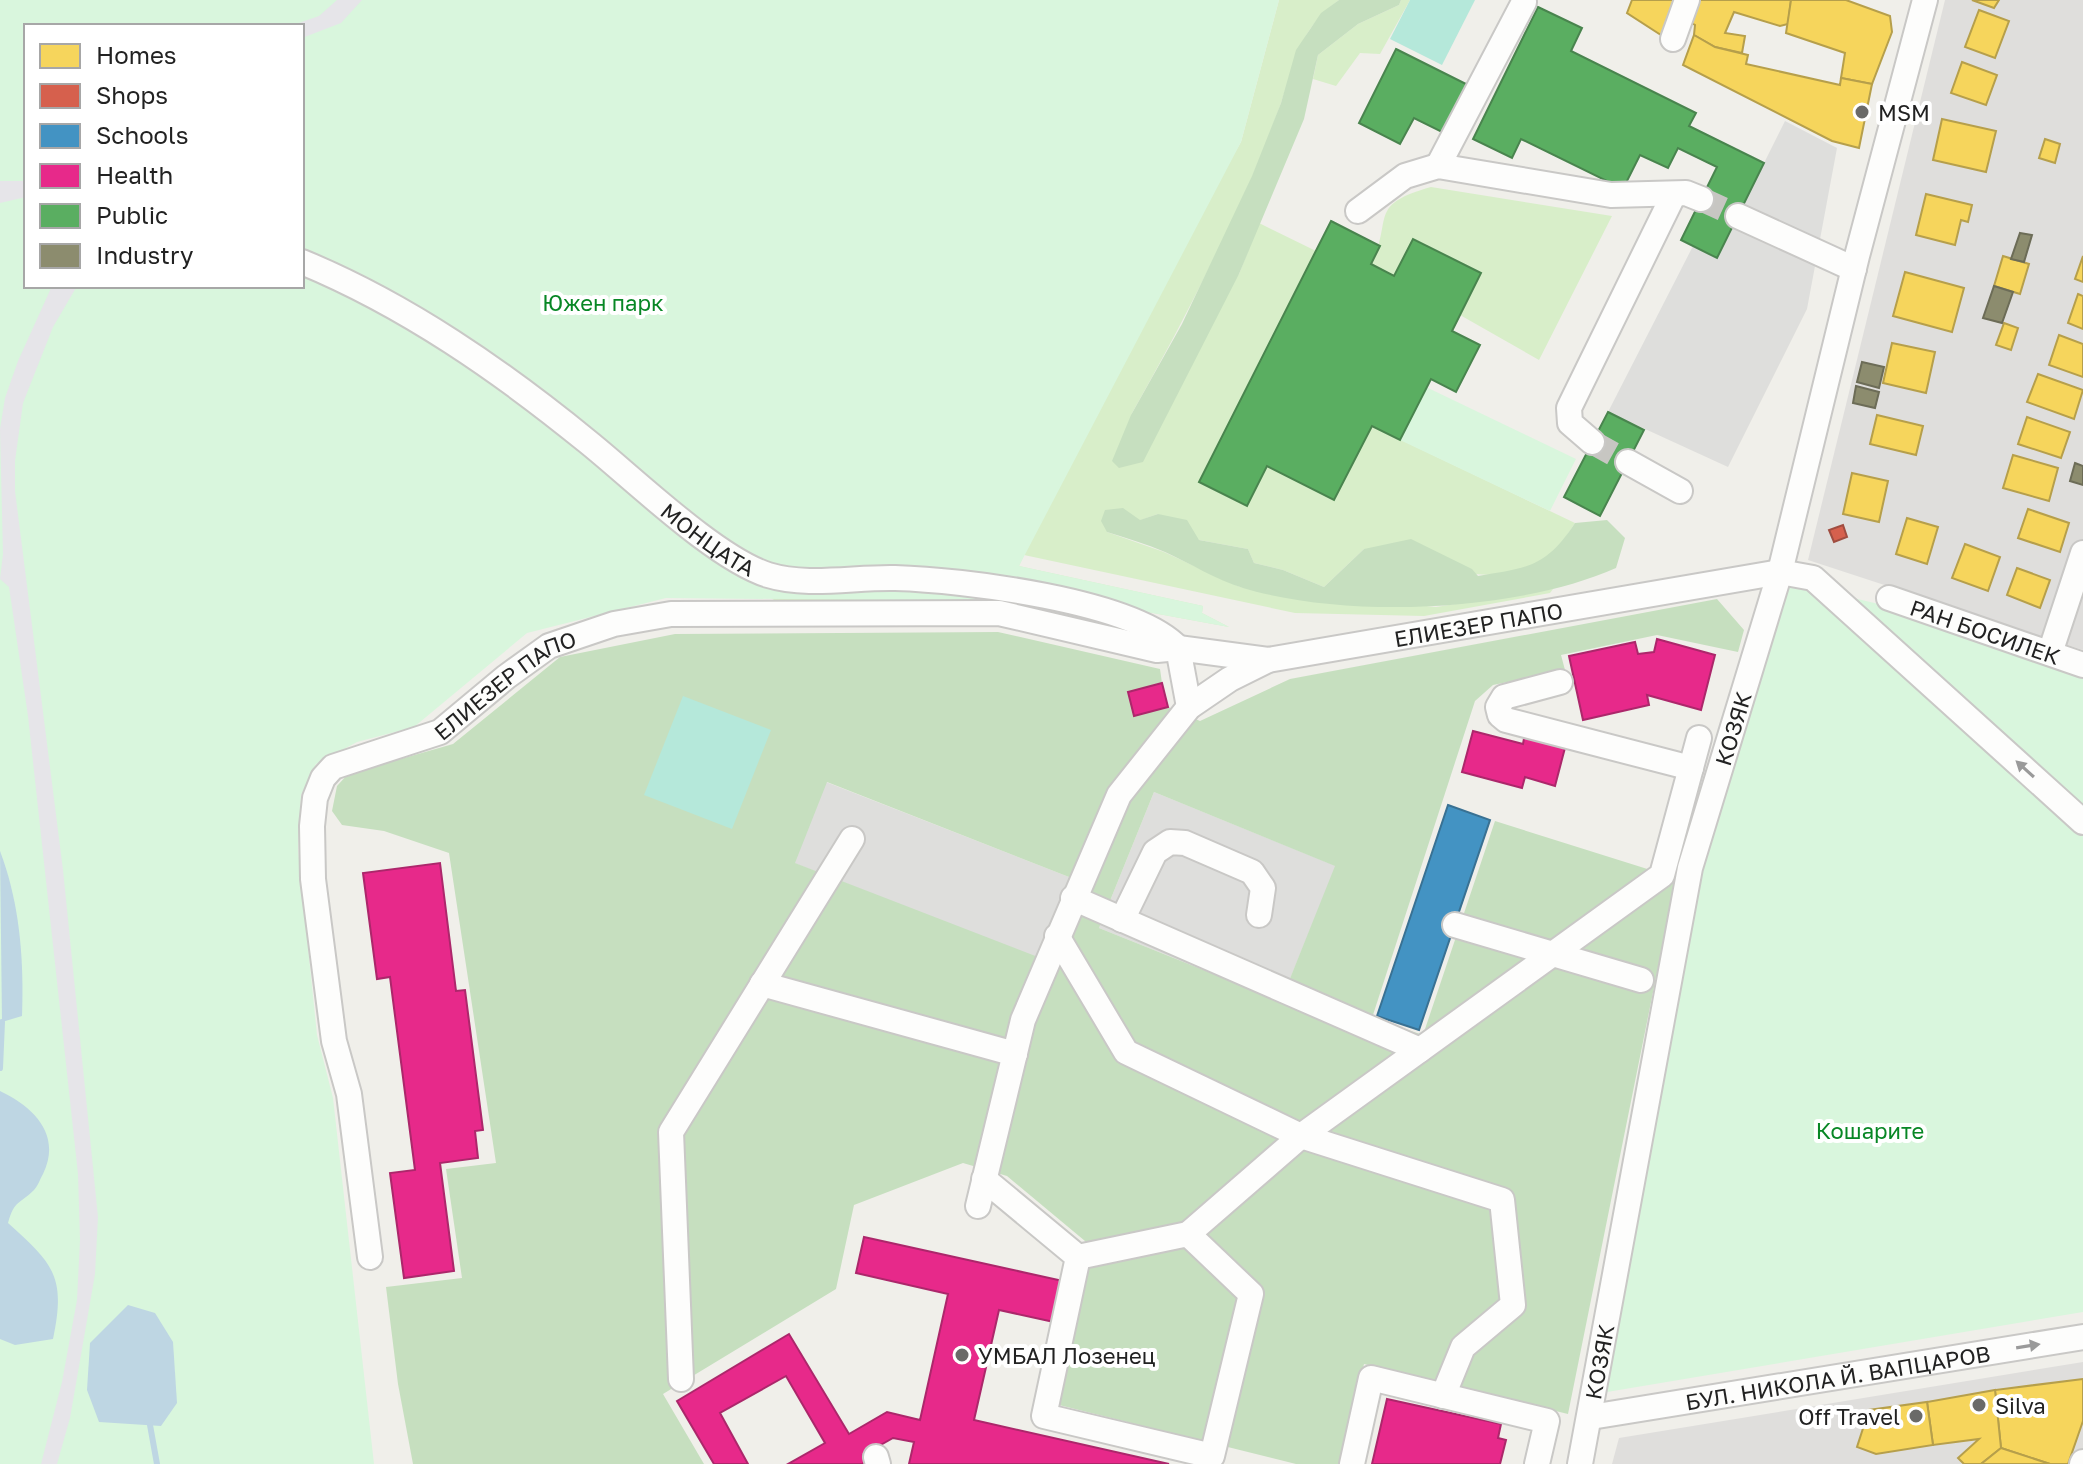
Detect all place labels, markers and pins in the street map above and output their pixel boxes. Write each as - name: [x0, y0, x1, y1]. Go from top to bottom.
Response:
- place label: MSM: [1878, 99, 1930, 126]
- marker: MSM: [1853, 103, 1871, 121]
- place label: УМБАЛ Лозенец: [978, 1342, 1156, 1369]
- marker: УМБАЛ Лозенец: [953, 1346, 971, 1364]
- place label: Silva: [1995, 1392, 2046, 1419]
- marker: Silva: [1970, 1396, 1988, 1414]
- place label: Off Travel: [1798, 1403, 1900, 1430]
- marker: Off Travel: [1907, 1407, 1925, 1425]

